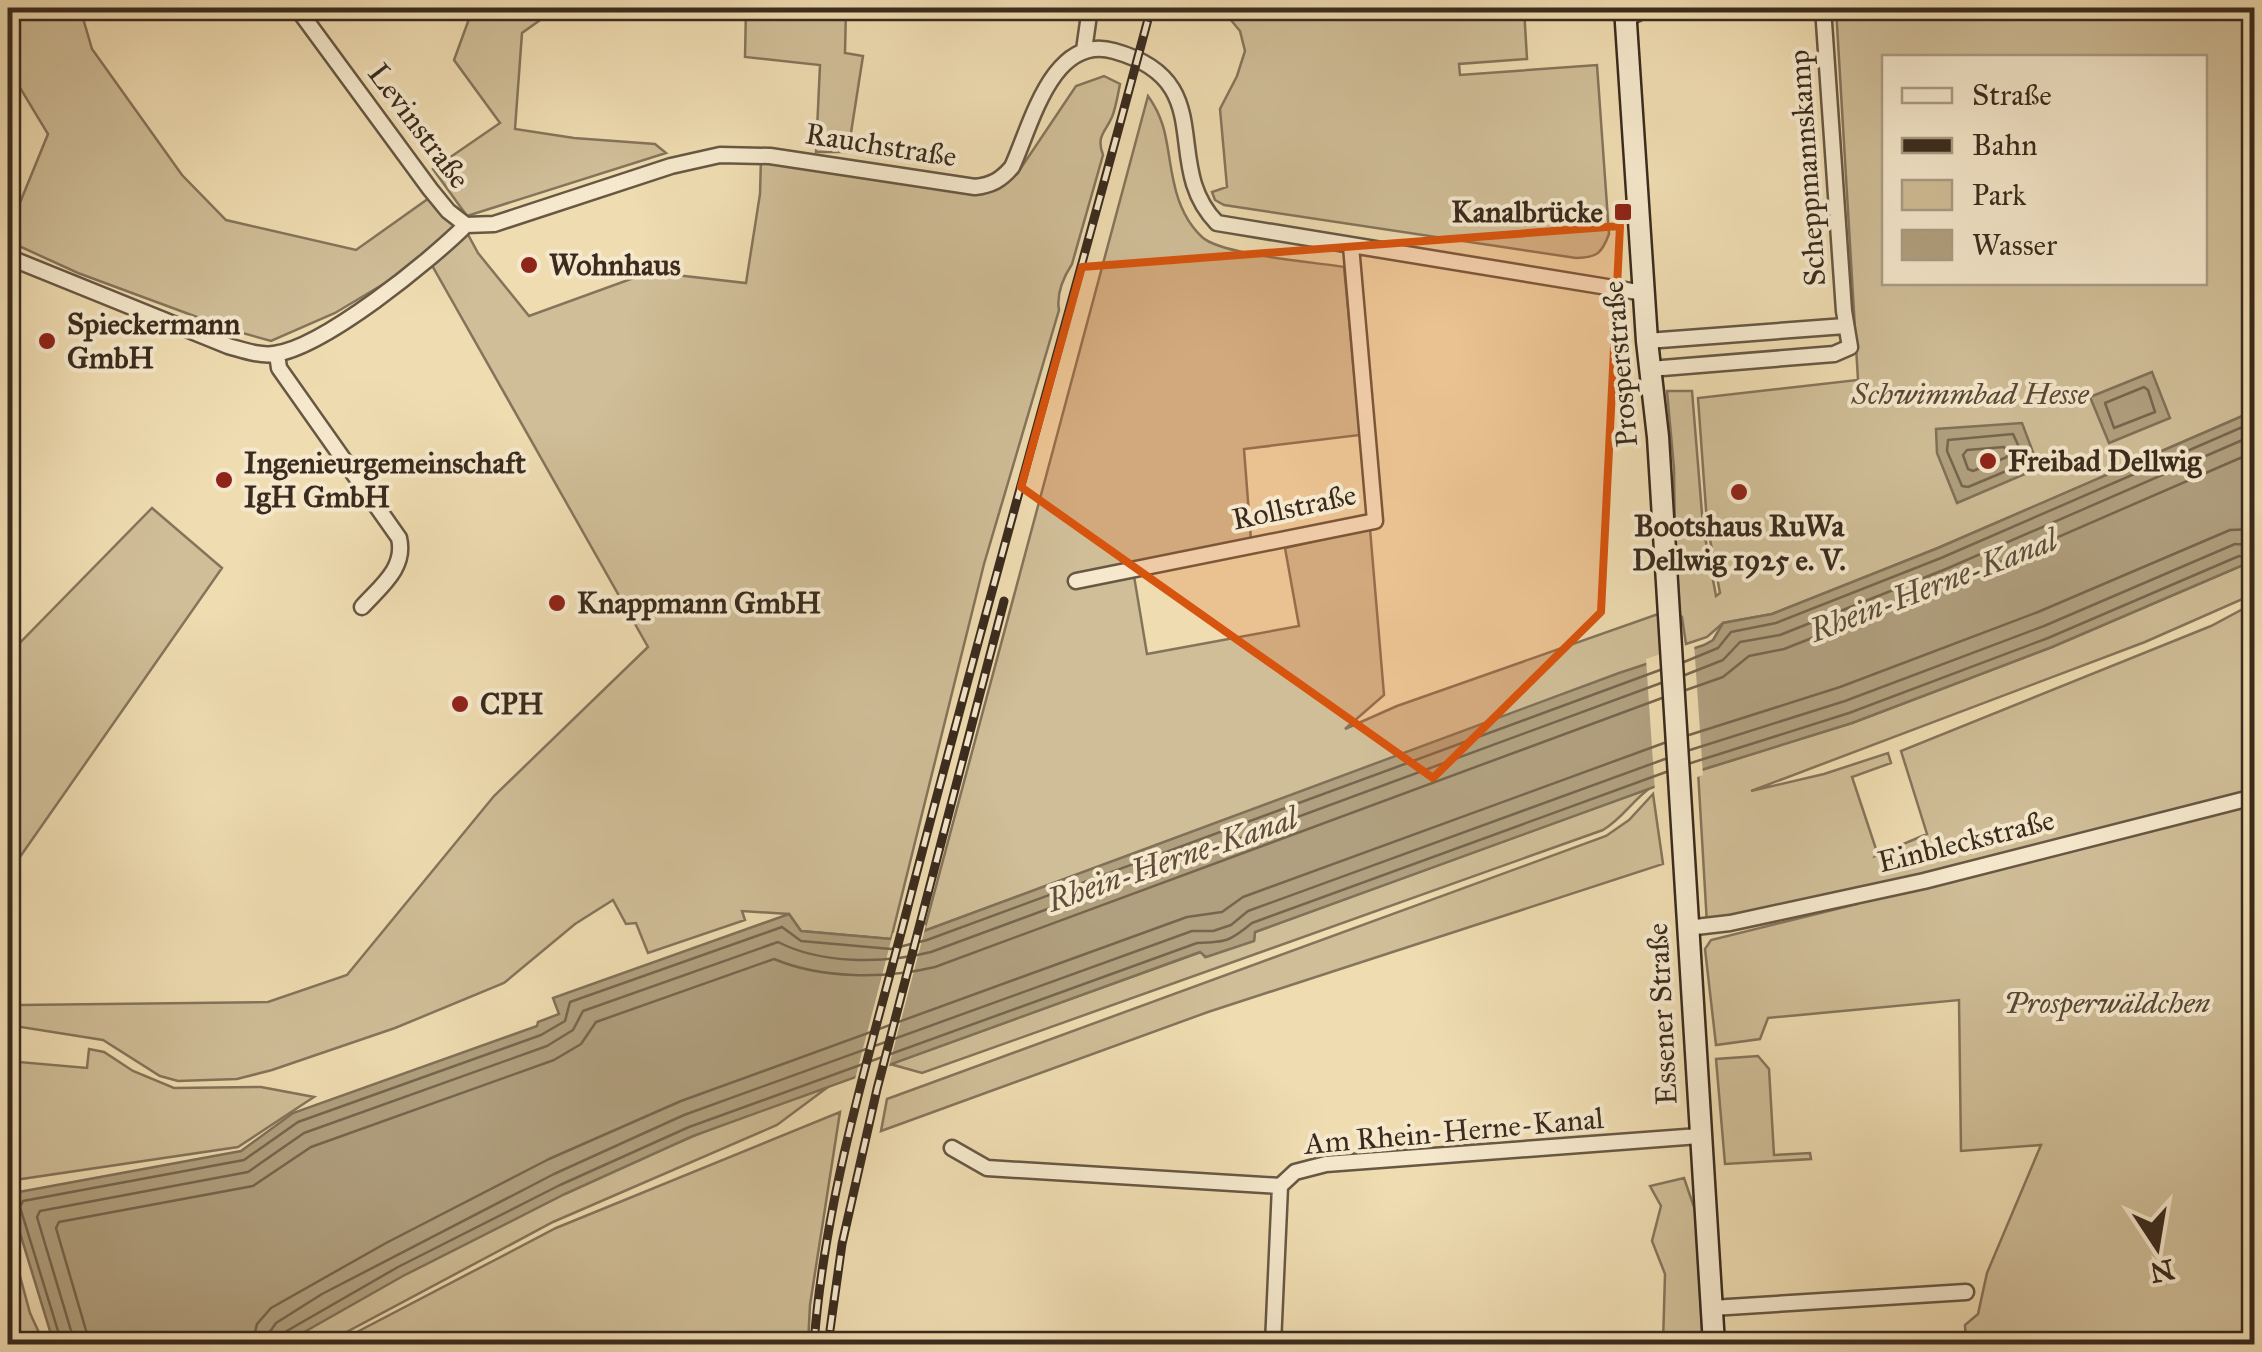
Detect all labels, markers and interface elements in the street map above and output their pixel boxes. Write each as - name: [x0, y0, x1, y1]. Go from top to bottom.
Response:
- street label: Scheppmannskamp: [1781, 49, 1833, 287]
- legend: [1882, 55, 2207, 285]
- street label: Levinstraße: [360, 56, 478, 196]
- text: Straße: [1972, 77, 2052, 113]
- street label: Rauchstraße: [803, 115, 959, 175]
- text: Bahn: [1972, 127, 2037, 163]
- text: Park: [1972, 177, 2026, 213]
- place label: Kanalbrücke: [1451, 194, 1604, 230]
- marker: Kanalbrücke: [1612, 201, 1634, 223]
- text: Wasser: [1972, 227, 2058, 263]
- place label: Wohnhaus: [549, 247, 681, 283]
- marker: Wohnhaus: [518, 254, 540, 276]
- street label: Prosperstraße: [1595, 279, 1645, 449]
- place label: Spieckermann GmbH: [67, 306, 241, 376]
- marker: Spieckermann GmbH: [36, 330, 58, 352]
- park label: Schwimmbad Hesse: [1850, 376, 2089, 412]
- place label: Freibad Dellwig: [2008, 443, 2202, 479]
- place label: Ingenieurgemeinschaft IgH GmbH: [244, 445, 526, 515]
- marker: Freibad Dellwig: [1977, 450, 1999, 472]
- marker: Ingenieurgemeinschaft IgH GmbH: [213, 469, 235, 491]
- street label: Rollstraße: [1229, 476, 1359, 538]
- marker: Bootshaus RuWa Dellwig 1925 e. V.: [1728, 481, 1750, 503]
- place label: Bootshaus RuWa Dellwig 1925 e. V.: [1632, 508, 1846, 579]
- water label: Rhein-Herne-Kanal: [1803, 519, 2065, 651]
- place label: Knappmann GmbH: [577, 585, 821, 621]
- marker: Knappmann GmbH: [546, 592, 568, 614]
- place label: CPH: [480, 686, 544, 722]
- marker: CPH: [449, 693, 471, 715]
- water label: Rhein-Herne-Kanal: [1041, 798, 1305, 921]
- street label: Einbleckstraße: [1874, 802, 2058, 880]
- street label: Essener Straße: [1639, 922, 1685, 1106]
- park label: Prosperwäldchen: [2004, 985, 2211, 1022]
- street label: Am Rhein-Herne-Kanal: [1301, 1100, 1606, 1162]
- north arrow: [2107, 1197, 2207, 1297]
- text: N: [2147, 1251, 2177, 1291]

